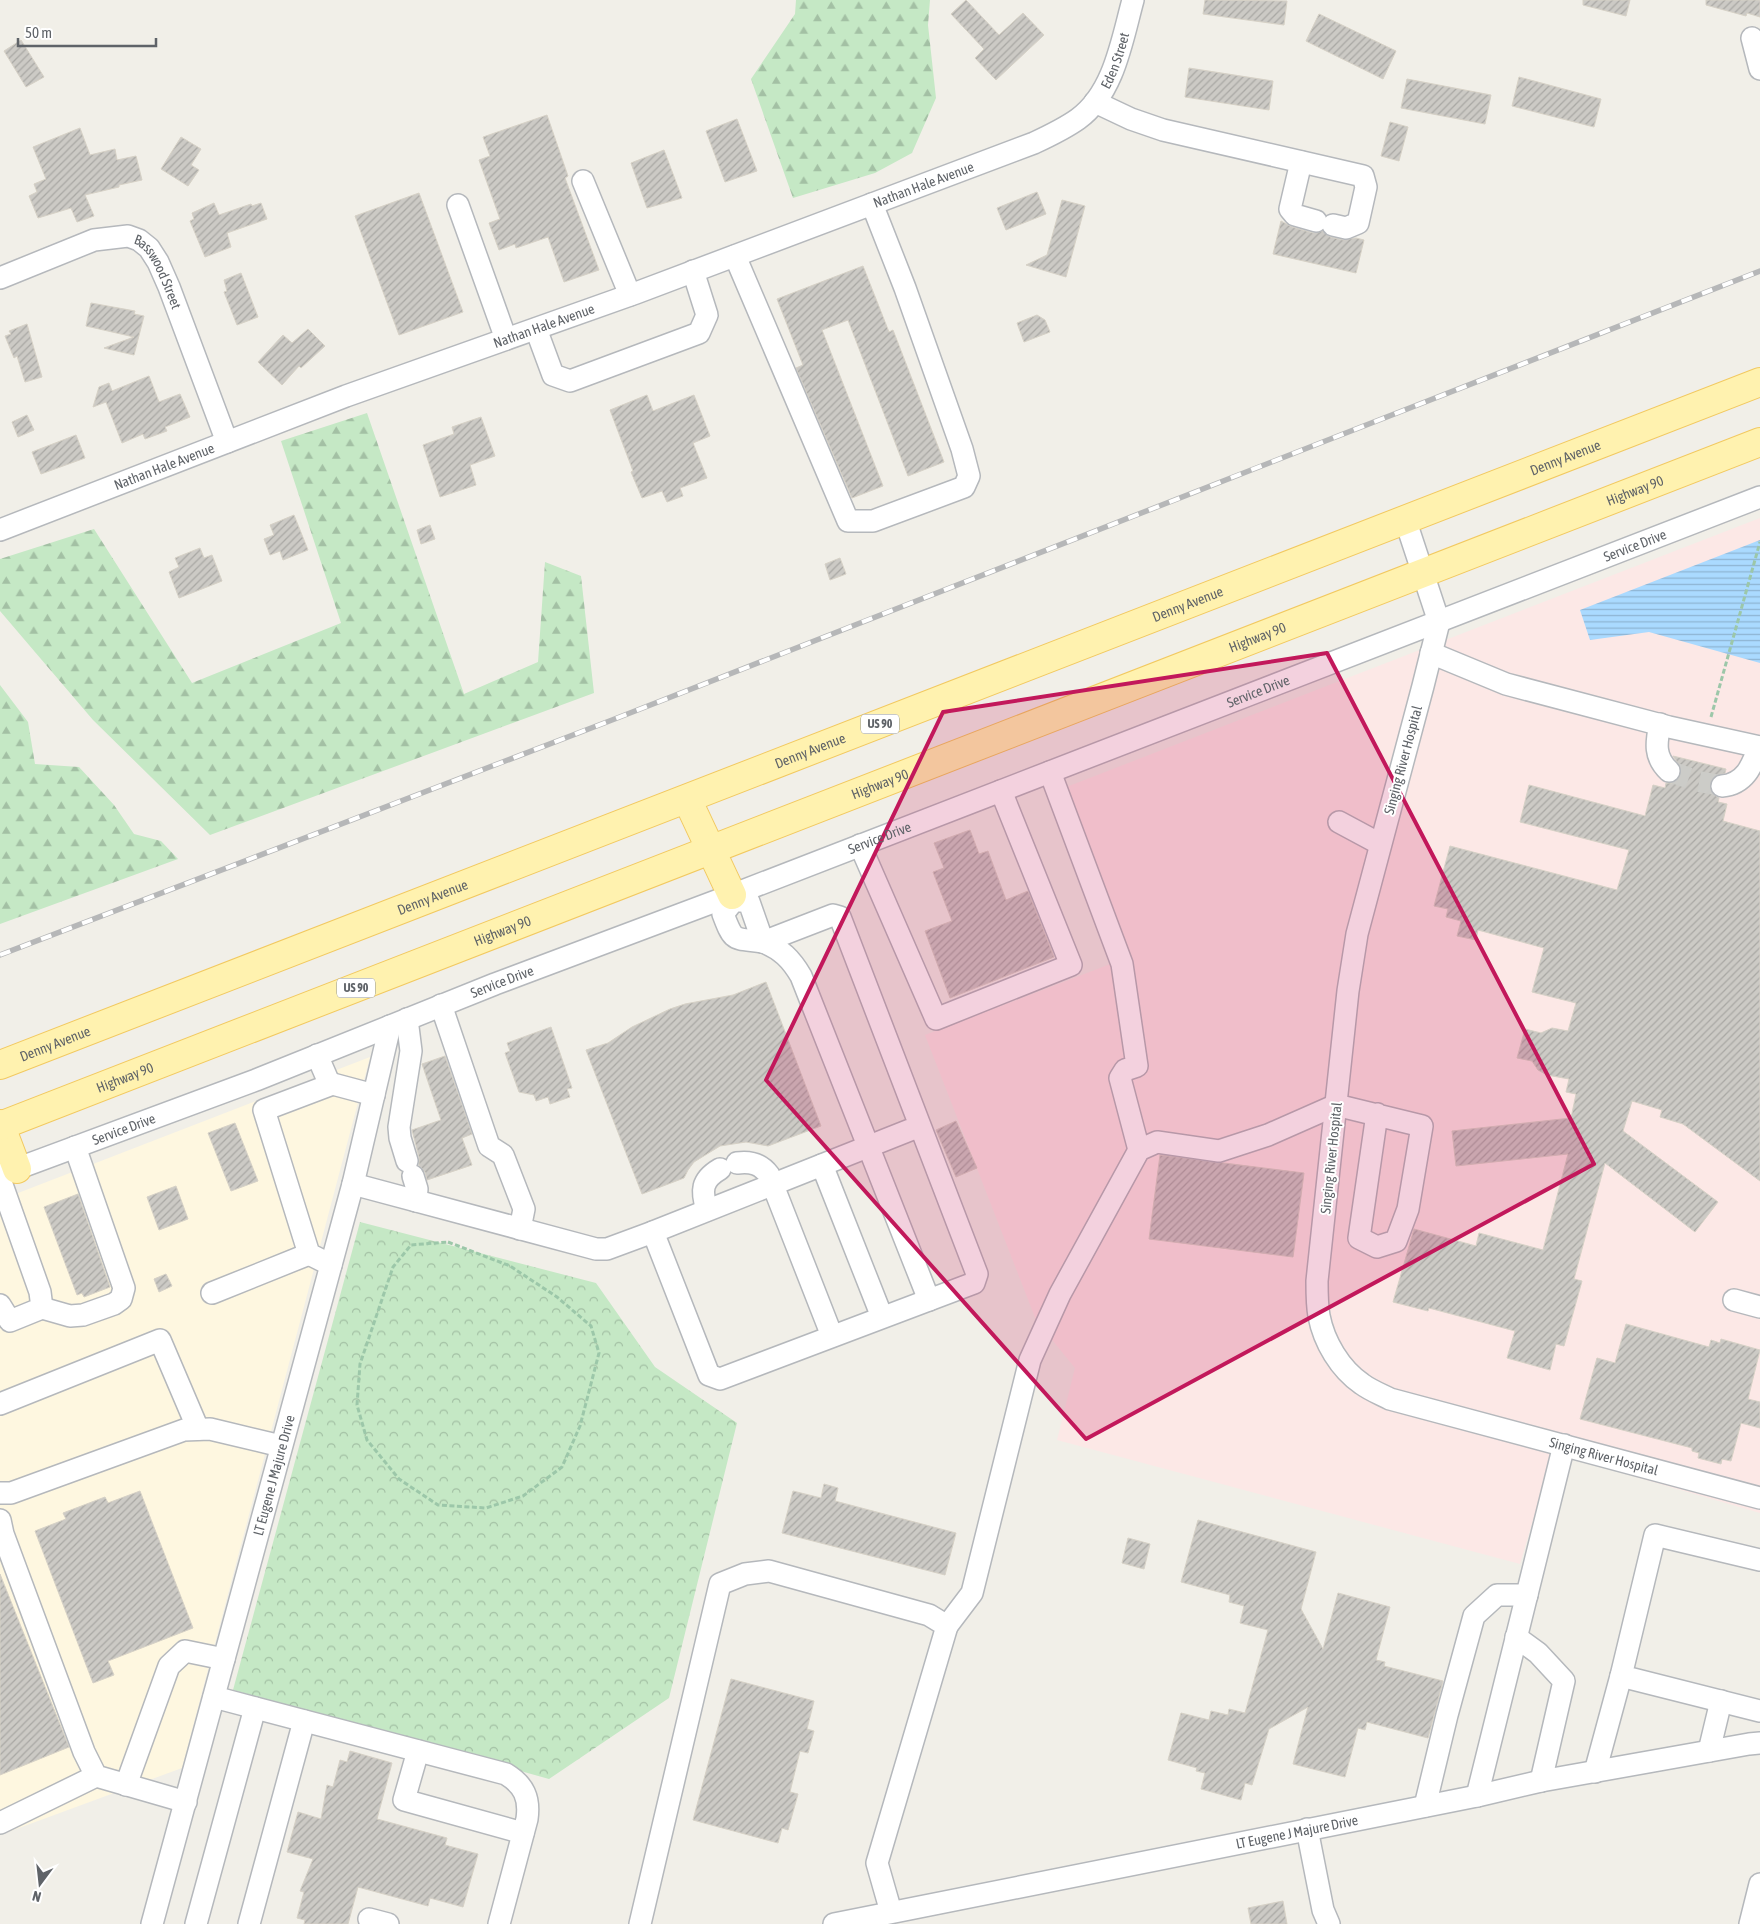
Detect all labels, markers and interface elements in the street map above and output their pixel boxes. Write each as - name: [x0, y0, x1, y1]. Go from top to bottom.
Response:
- scale bar: [18, 15, 155, 47]
- text: 50 m: [25, 24, 52, 41]
- street label: Eden Street: [1098, 31, 1132, 91]
- street label: Nathan Hale Avenue: [871, 158, 976, 211]
- street label: Basswood Street: [132, 231, 184, 311]
- street label: Nathan Hale Avenue: [491, 300, 597, 351]
- street label: Denny Avenue: [1528, 437, 1603, 478]
- street label: Nathan Hale Avenue: [112, 440, 217, 493]
- street label: Highway 90: [1604, 472, 1666, 509]
- street label: Service Drive: [1601, 526, 1669, 565]
- street label: Denny Avenue: [1150, 583, 1225, 625]
- street label: Highway 90: [1227, 619, 1289, 656]
- street label: Service Drive: [1224, 672, 1292, 711]
- street label: Singing River Hospital: [1381, 704, 1425, 816]
- road number: US 90: [861, 714, 899, 734]
- street label: Denny Avenue: [773, 730, 848, 772]
- street label: Highway 90: [849, 766, 911, 802]
- street label: Service Drive: [846, 818, 913, 857]
- street label: Denny Avenue: [395, 876, 470, 918]
- street label: Highway 90: [472, 912, 534, 949]
- street label: Service Drive: [468, 962, 536, 1001]
- road number: US 90: [337, 978, 375, 998]
- street label: Denny Avenue: [17, 1023, 93, 1065]
- street label: Highway 90: [94, 1059, 156, 1096]
- street label: Singing River Hospital: [1317, 1101, 1345, 1214]
- street label: Service Drive: [90, 1110, 158, 1148]
- street label: LT Eugene J Majure Drive: [250, 1413, 298, 1537]
- street label: Singing River Hospital: [1548, 1434, 1660, 1478]
- street label: LT Eugene J Majure Drive: [1234, 1812, 1359, 1852]
- north arrow: [15, 1859, 65, 1909]
- text: N: [31, 1888, 43, 1905]

